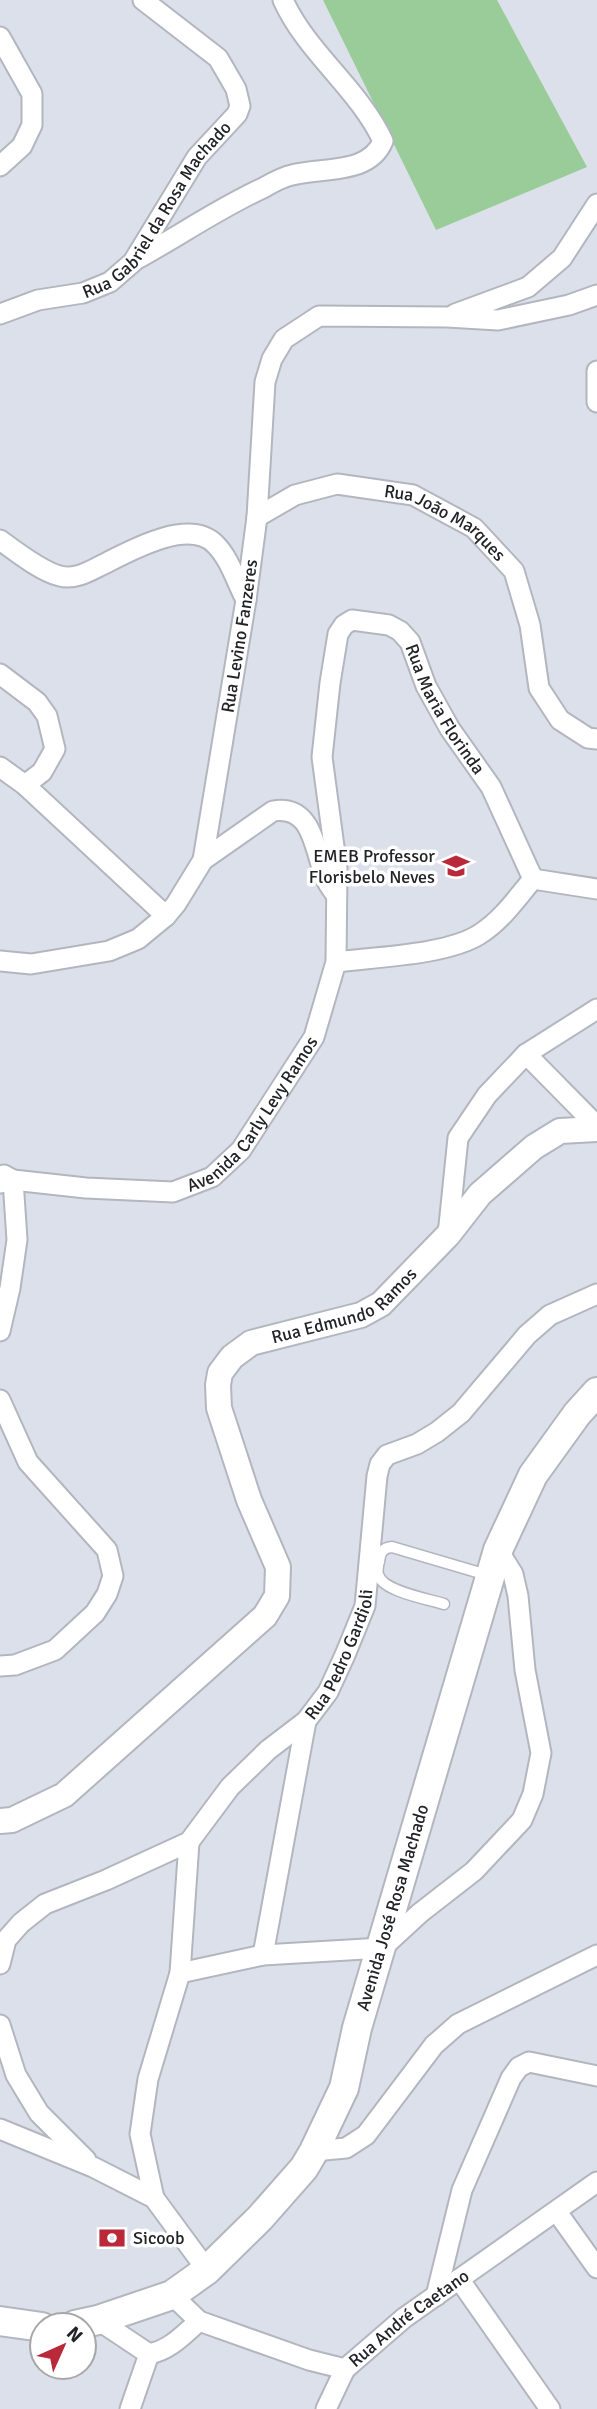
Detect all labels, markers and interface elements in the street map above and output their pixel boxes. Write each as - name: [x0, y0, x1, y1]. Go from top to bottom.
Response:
- street label: Rua Gabriel da Rosa Machado: [79, 117, 236, 303]
- street label: Rua João Marques: [383, 480, 510, 566]
- street label: Rua Levino Fanzeres: [217, 558, 262, 714]
- street label: Rua Maria Florinda: [401, 641, 490, 779]
- place label: EMEB Professor Florisbelo Neves: [309, 845, 435, 888]
- school or university icon: EMEB Professor Florisbelo Neves: [441, 851, 471, 881]
- street label: Avenida Carly Levy Ramos: [184, 1032, 323, 1197]
- street label: Rua Edmundo Ramos: [269, 1263, 421, 1348]
- street label: Rua Pedro Gardioli: [300, 1588, 378, 1724]
- street label: Avenida José Rosa Machado: [352, 1802, 433, 2013]
- bank icon: Sicoob: [97, 2223, 127, 2253]
- place label: Sicoob: [133, 2227, 184, 2249]
- street label: Rua André Caetano: [344, 2265, 473, 2372]
- north arrow: [28, 2311, 98, 2381]
- text: N: [61, 2322, 87, 2348]

